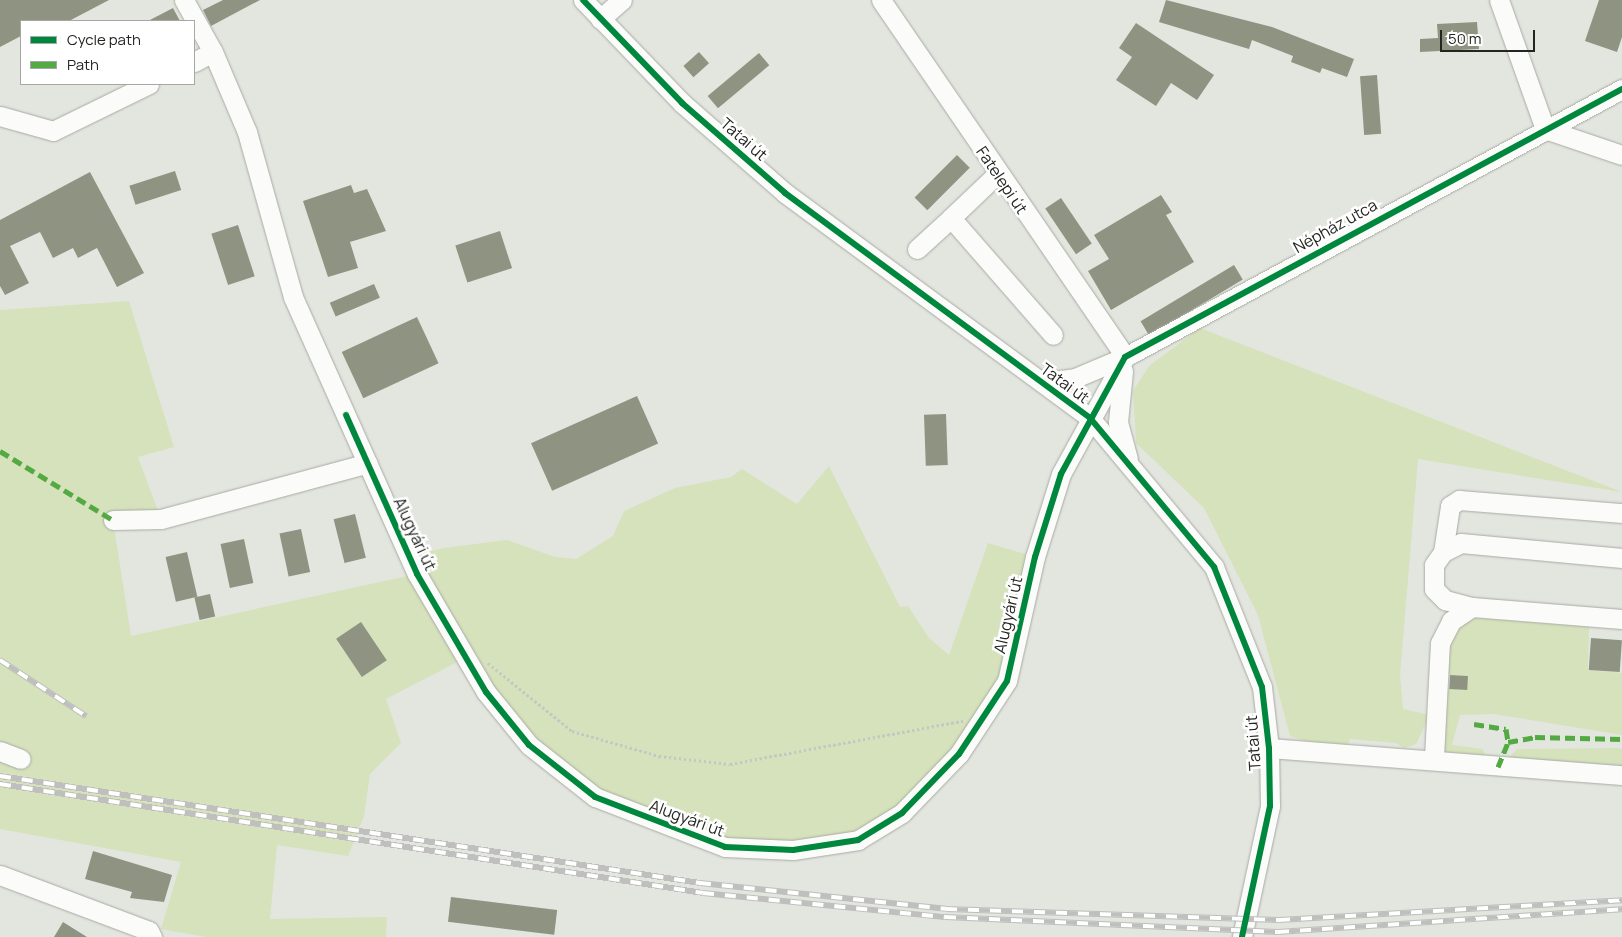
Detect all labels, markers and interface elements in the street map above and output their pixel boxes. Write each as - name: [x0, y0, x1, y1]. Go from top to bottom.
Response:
- legend: [20, 20, 195, 85]
- scale bar: [1442, 20, 1537, 52]
- text: 50 m: [1448, 28, 1482, 49]
- text: Cycle path: [67, 29, 141, 50]
- text: Path: [67, 54, 99, 75]
- street label: Tatai út: [717, 114, 771, 164]
- street label: Fatelepi út: [972, 143, 1032, 217]
- street label: Népház utca: [1290, 195, 1380, 257]
- street label: Tatai út: [1037, 359, 1093, 407]
- street label: Alugyári út: [390, 494, 440, 574]
- street label: Alugyári út: [990, 575, 1026, 655]
- street label: Tatai út: [1241, 715, 1265, 771]
- street label: Alugyári út: [647, 796, 727, 840]

